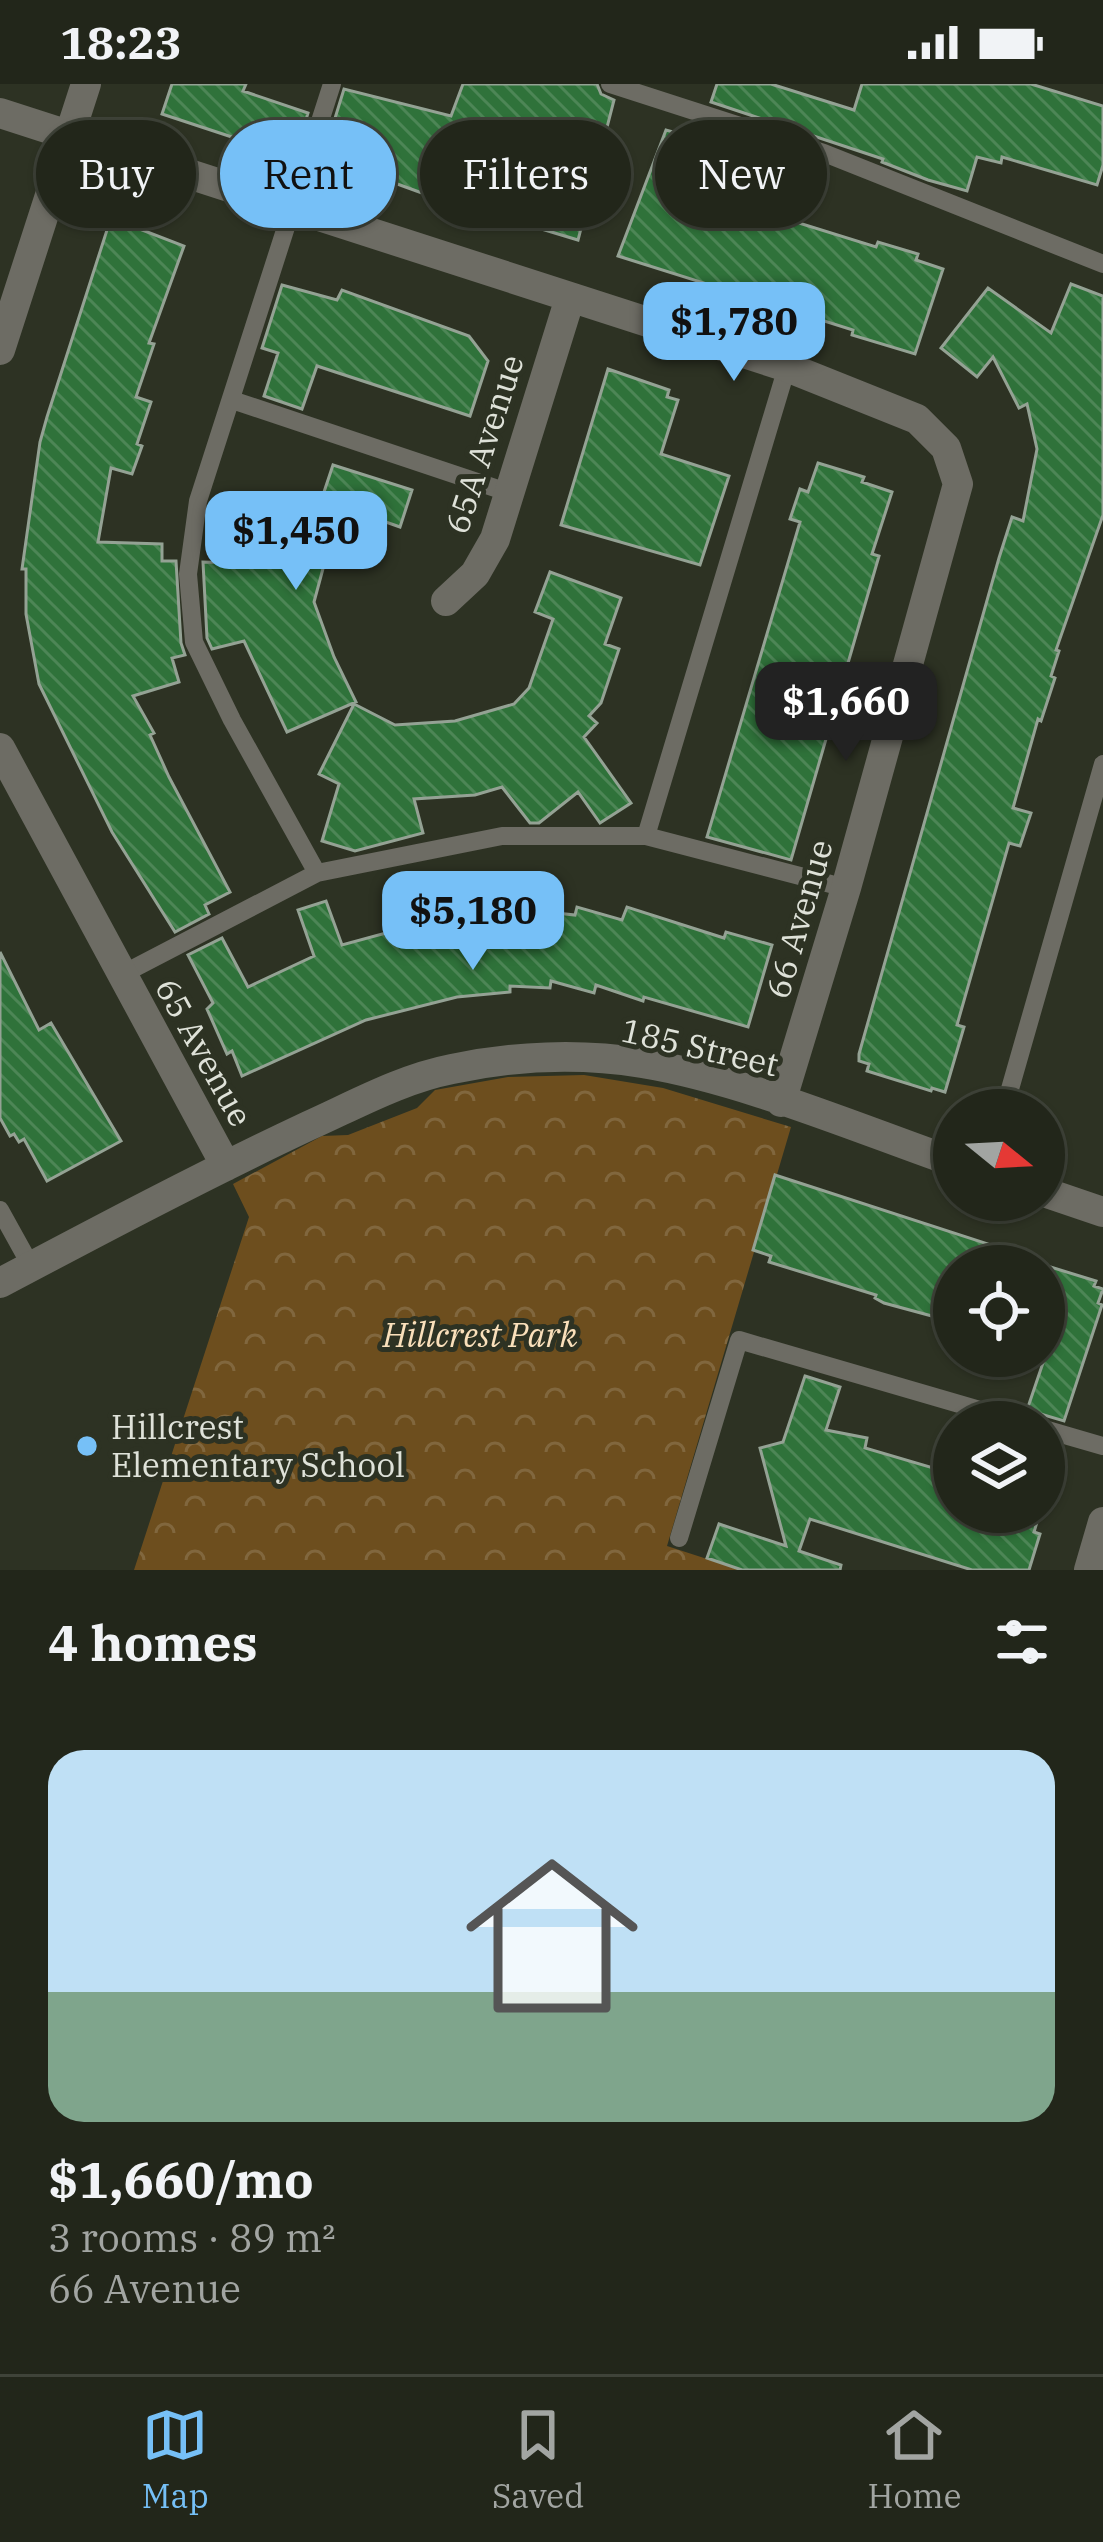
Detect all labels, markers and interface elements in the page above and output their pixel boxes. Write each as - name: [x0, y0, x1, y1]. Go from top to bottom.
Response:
- text: 18:23: [60, 13, 182, 71]
- chip: Buy: [36, 120, 196, 228]
- chip: Rent: [220, 120, 396, 228]
- chip: Filters: [420, 120, 631, 228]
- chip: New: [655, 120, 827, 228]
- pin: $1,780: [636, 282, 832, 384]
- text: $1,780: [670, 295, 798, 346]
- street label: 65A Avenue: [434, 349, 533, 539]
- pin: $1,450: [198, 491, 394, 593]
- text: $1,450: [232, 504, 360, 555]
- pin: $1,660: [748, 662, 944, 764]
- text: $1,660: [782, 675, 910, 726]
- street label: 66 Avenue: [755, 834, 842, 1003]
- pin: $5,180: [375, 871, 571, 973]
- text: $5,180: [409, 884, 537, 935]
- street label: 65 Avenue: [146, 970, 263, 1134]
- street label: 185 Street: [617, 1008, 783, 1085]
- north arrow: [933, 1089, 1065, 1221]
- map controls: [933, 1089, 1065, 1533]
- button: locate: [933, 1245, 1065, 1377]
- park label: Hillcrest Park: [382, 1313, 578, 1356]
- button: layers: [933, 1401, 1065, 1533]
- place label: Hillcrest Elementary School: [111, 1405, 405, 1486]
- marker: Hillcrest Elementary School: [74, 1433, 100, 1459]
- text: 4 homes: [48, 1609, 258, 1675]
- icon: filters: [989, 1609, 1055, 1675]
- icon: home: [444, 1828, 660, 2044]
- text: $1,660/mo: [48, 2146, 314, 2212]
- text: 3 rooms · 89 m²: [48, 2212, 336, 2263]
- text: 66 Avenue: [48, 2263, 241, 2314]
- tab: Map: [142, 2402, 209, 2517]
- tab: Saved: [492, 2402, 584, 2517]
- tab: Home: [868, 2402, 961, 2517]

